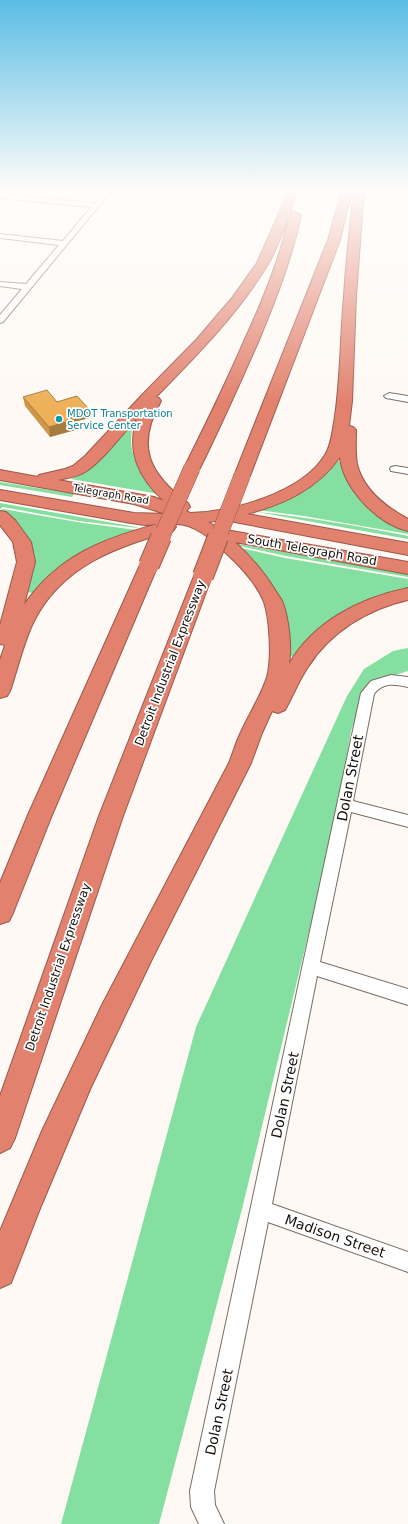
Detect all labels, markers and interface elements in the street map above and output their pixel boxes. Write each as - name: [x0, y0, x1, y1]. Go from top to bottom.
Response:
- place label: MDOT Transportation Service Center: [67, 408, 173, 431]
- marker: MDOT Transportation Service Center: [54, 414, 64, 424]
- street label: Telegraph Road: [71, 482, 150, 506]
- street label: South Telegraph Road: [246, 532, 378, 568]
- street label: Detroit Industrial Expressway: [132, 578, 208, 748]
- street label: Dolan Street: [334, 733, 366, 823]
- street label: Detroit Industrial Expressway: [23, 881, 93, 1053]
- street label: Dolan Street: [268, 1050, 302, 1140]
- street label: Madison Street: [283, 1211, 388, 1261]
- street label: Dolan Street: [202, 1367, 236, 1457]

